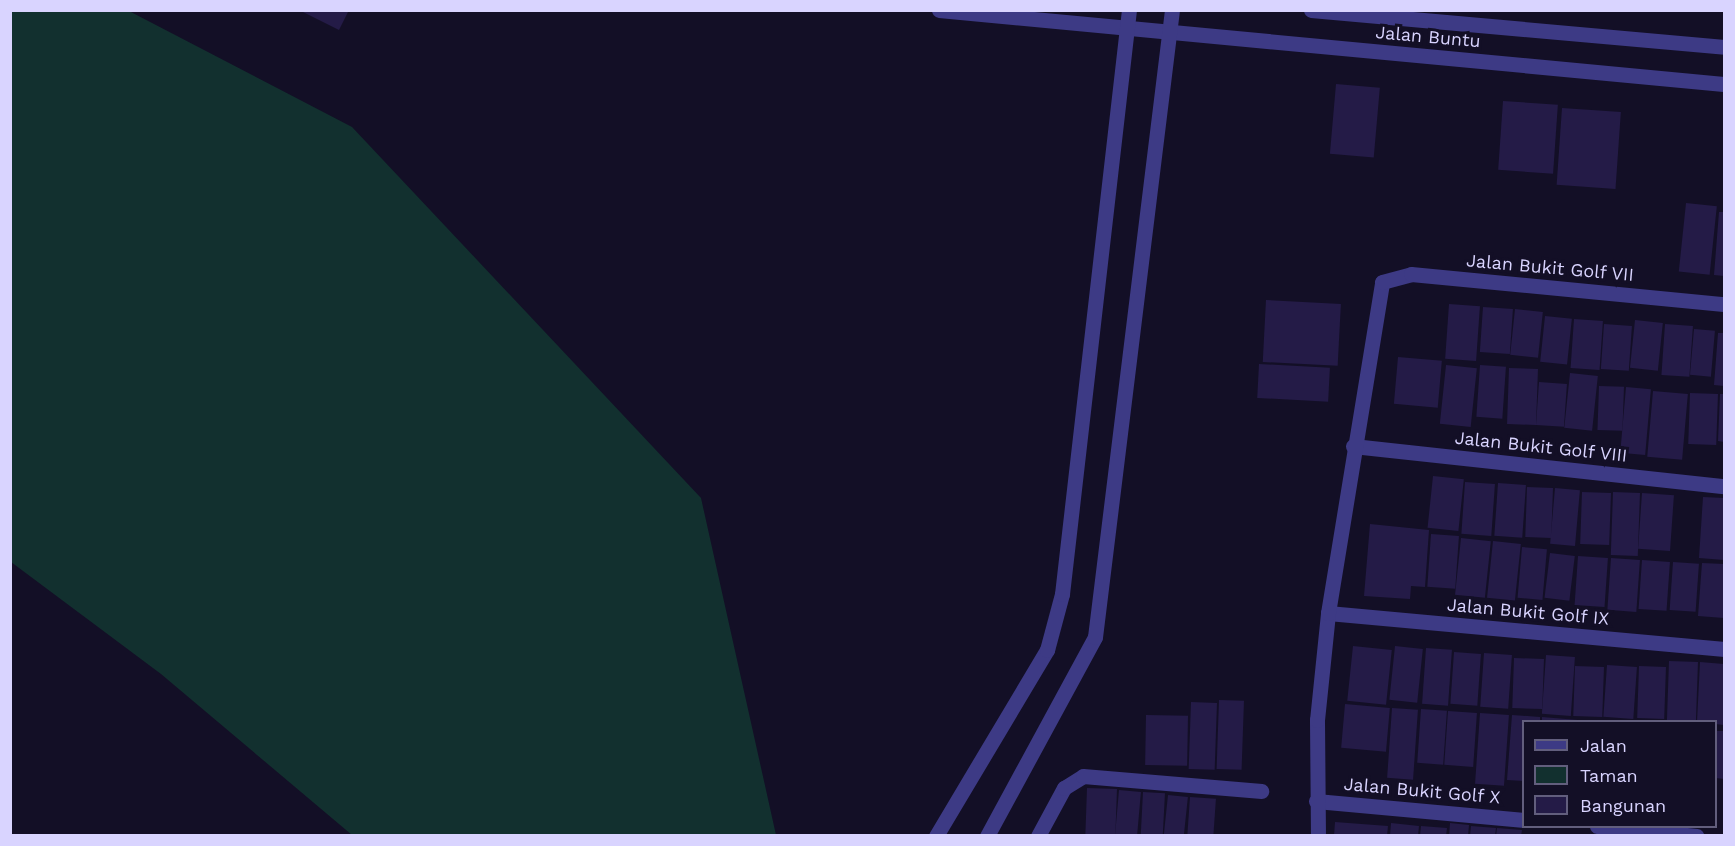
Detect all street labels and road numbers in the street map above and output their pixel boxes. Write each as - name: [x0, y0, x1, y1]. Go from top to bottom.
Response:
- street label: Jalan Buntu: [1374, 22, 1482, 52]
- street label: Jalan Bukit Golf VII: [1465, 250, 1635, 286]
- street label: Jalan Bukit Golf VIII: [1453, 427, 1629, 467]
- street label: Jalan Bukit Golf IX: [1446, 594, 1610, 630]
- street label: Jalan Bukit Golf X: [1342, 773, 1502, 809]

